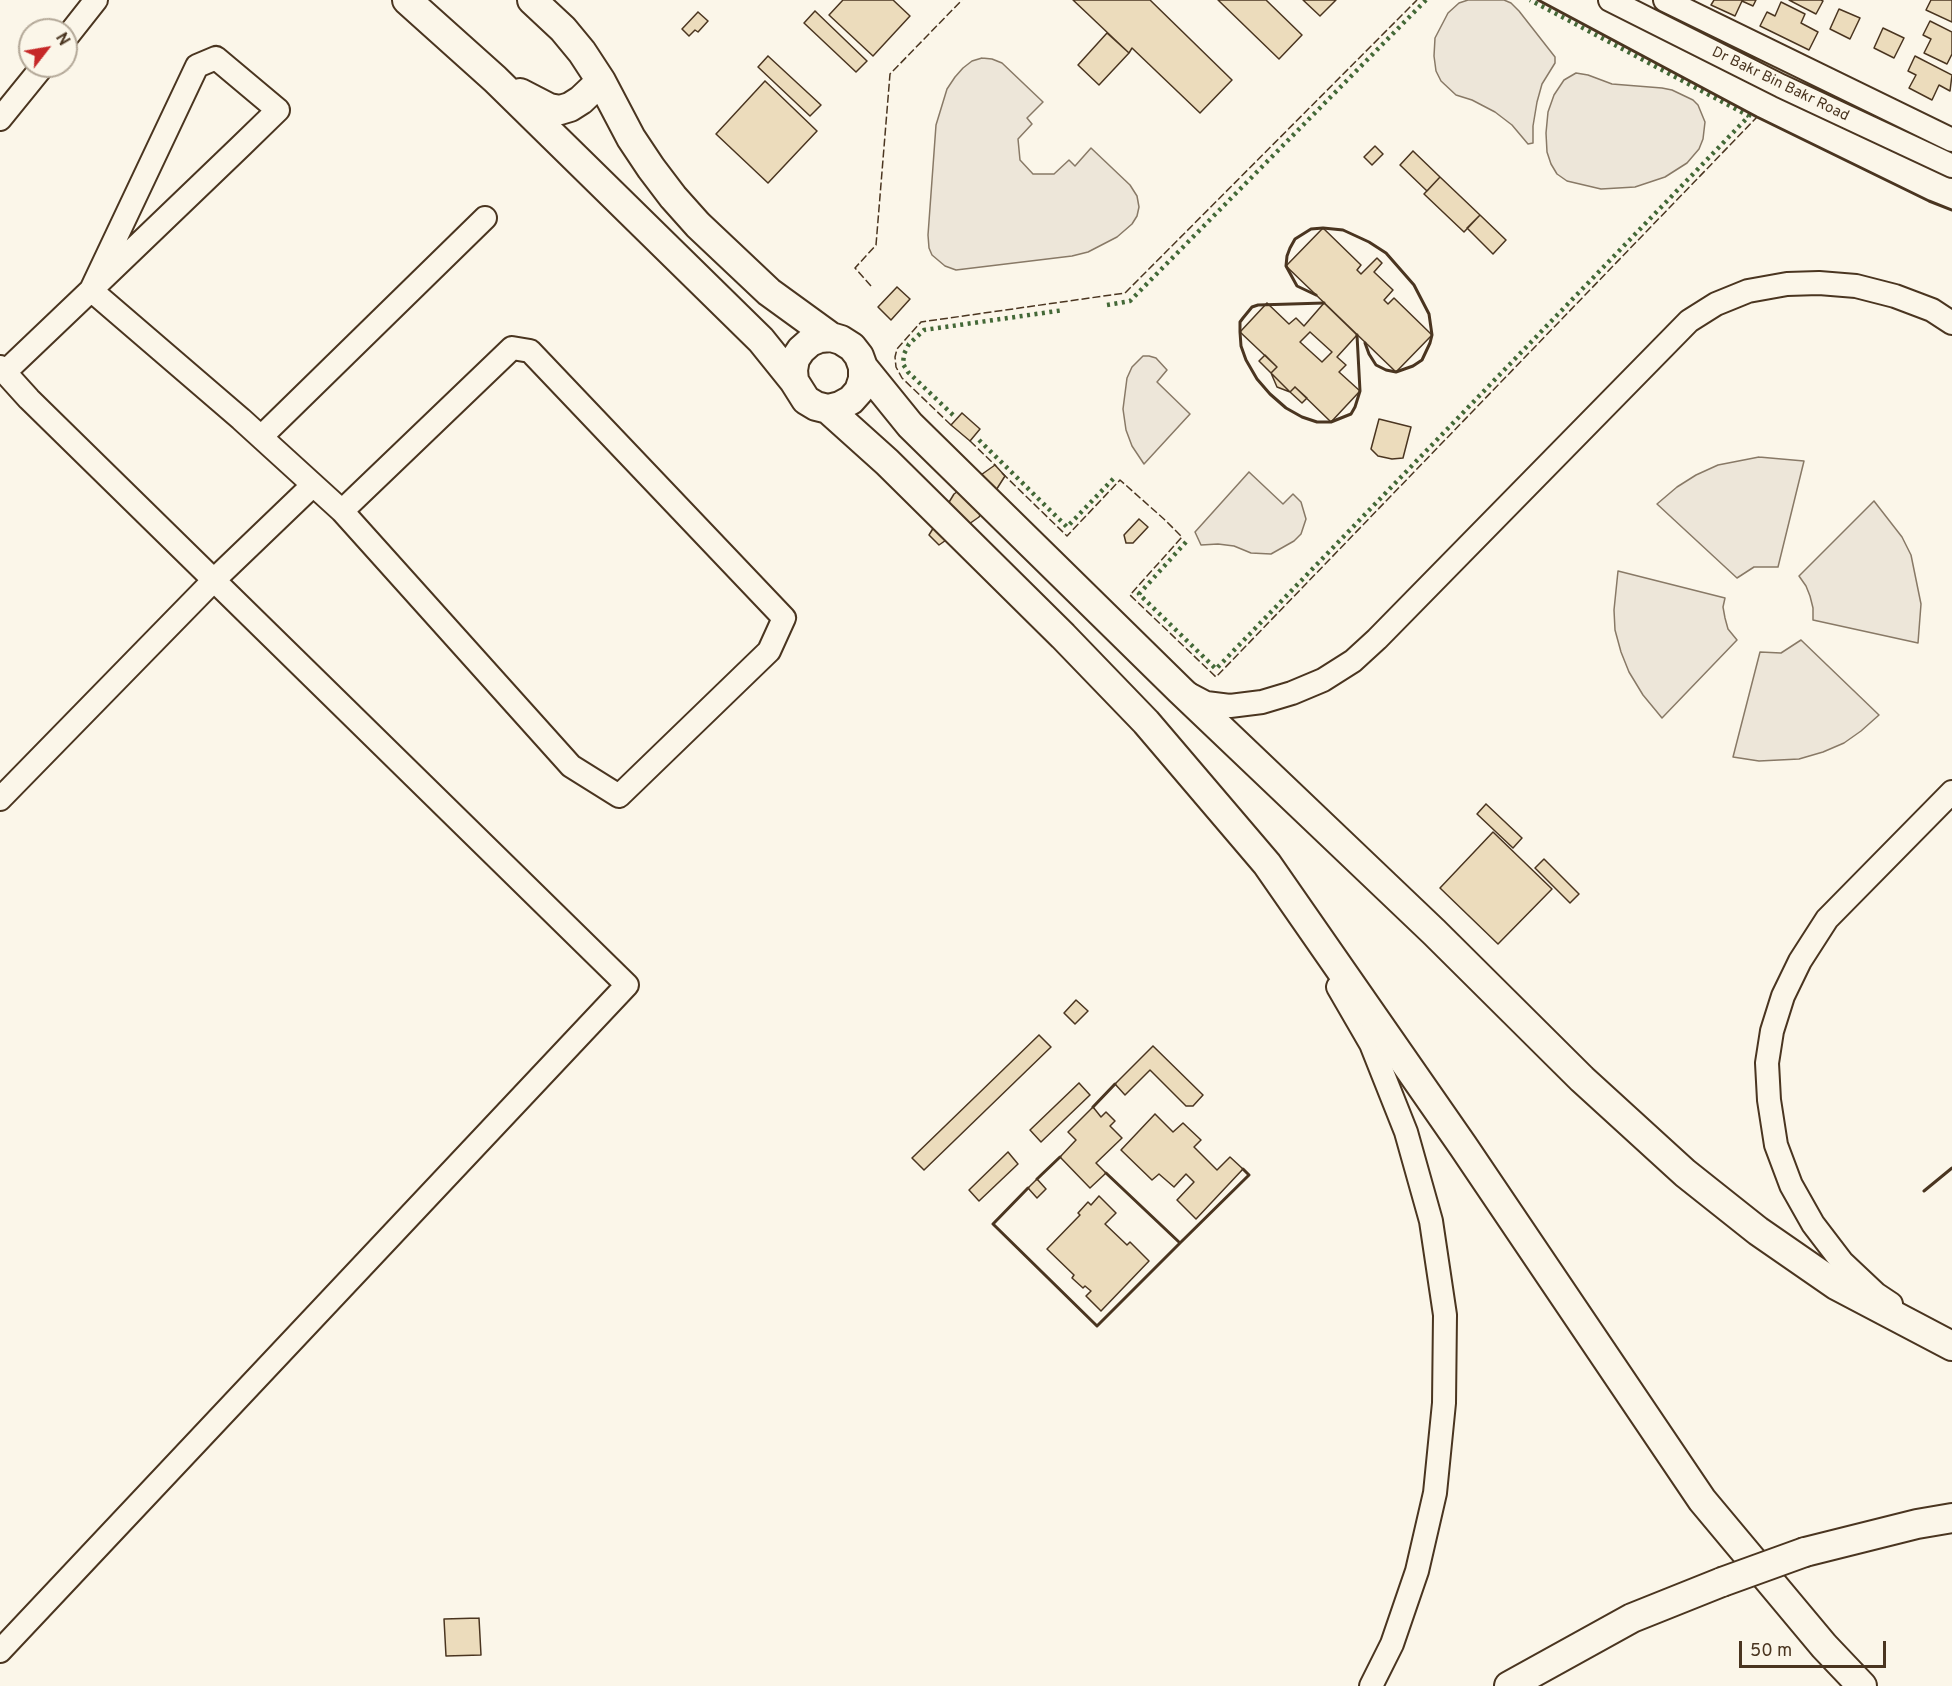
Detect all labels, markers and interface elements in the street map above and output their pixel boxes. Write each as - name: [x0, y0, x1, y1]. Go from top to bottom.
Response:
- north arrow: [18, 18, 78, 78]
- text: N: [50, 30, 73, 50]
- street label: Dr Bakr Bin Bakr Road: [1708, 44, 1852, 126]
- scale bar: [1742, 1629, 1889, 1667]
- text: 50 m: [1750, 1640, 1792, 1663]

